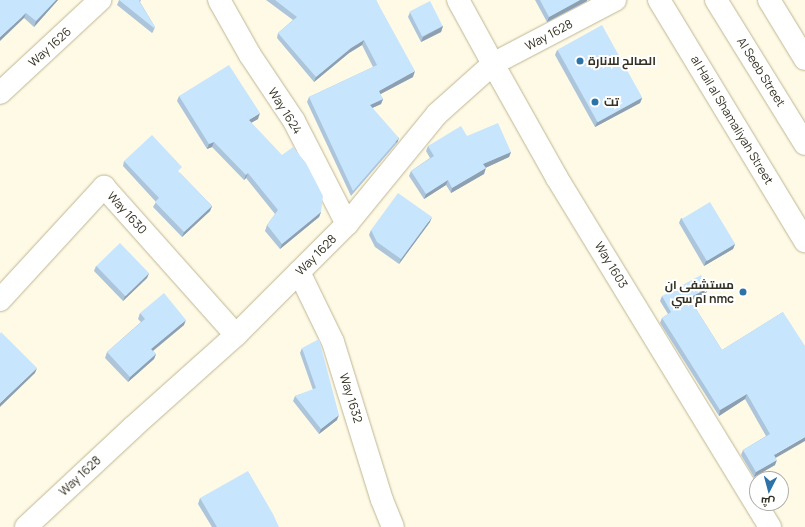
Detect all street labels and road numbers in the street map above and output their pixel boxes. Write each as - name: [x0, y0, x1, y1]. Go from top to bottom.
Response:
- street label: Way 1628: [523, 17, 575, 53]
- street label: Way 1626: [26, 24, 74, 70]
- street label: Al Seeb Street: [734, 35, 788, 109]
- street label: al Hail al Shamaliyah Street: [688, 53, 776, 187]
- street label: Way 1624: [265, 85, 305, 137]
- street label: Way 1630: [104, 189, 150, 237]
- street label: Way 1628: [293, 232, 339, 278]
- street label: Way 1603: [591, 239, 631, 291]
- street label: Way 1632: [337, 371, 365, 425]
- street label: Way 1628: [56, 453, 104, 499]

